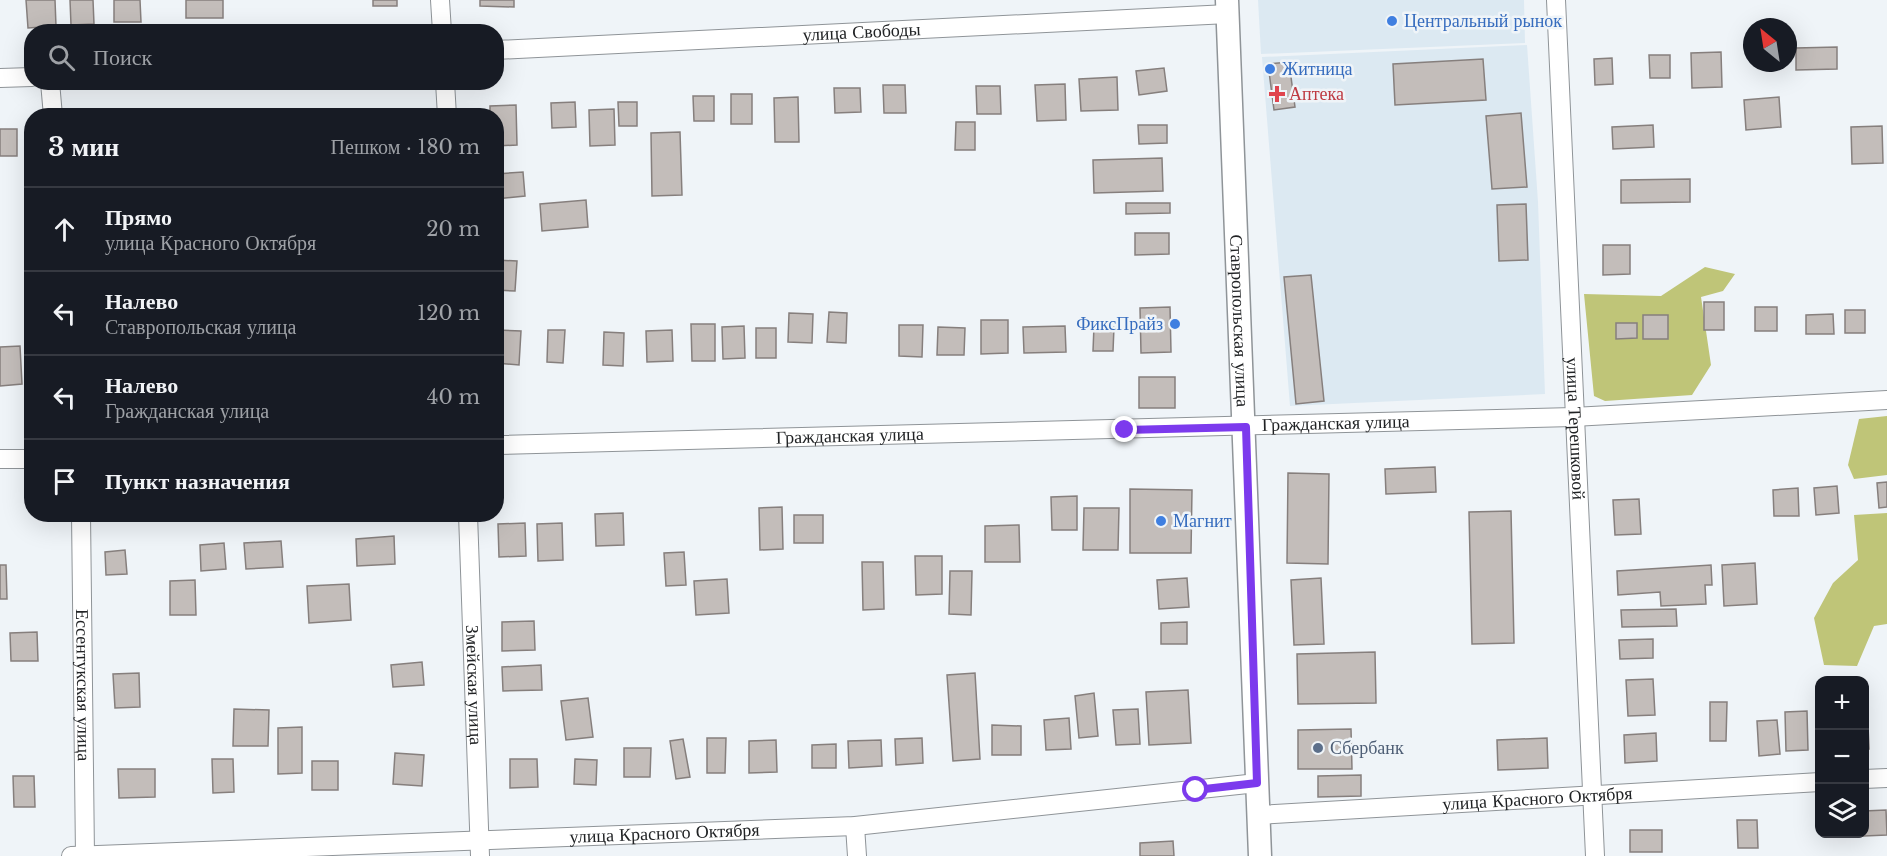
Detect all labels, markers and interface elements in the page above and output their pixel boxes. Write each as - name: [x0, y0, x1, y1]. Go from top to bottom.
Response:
- place label: Центральный рынок: [1404, 10, 1562, 32]
- marker: Центральный рынок: [1385, 14, 1399, 28]
- street label: улица Свободы: [802, 18, 921, 46]
- north arrow: [1743, 18, 1797, 72]
- search box: [24, 24, 504, 90]
- icon: search: [45, 41, 78, 74]
- text: Поиск: [93, 44, 152, 71]
- place label: Житница: [1282, 58, 1353, 80]
- marker: Житница: [1263, 62, 1277, 76]
- place label: Аптека: [1289, 83, 1344, 105]
- marker: Аптека: [1270, 87, 1284, 101]
- text: 3 мин: [48, 131, 119, 163]
- text: Пешком · 180 m: [331, 135, 480, 159]
- text: Прямо: [105, 204, 172, 231]
- icon: ahead: [48, 213, 81, 246]
- text: 20 m: [426, 217, 480, 241]
- text: улица Красного Октября: [105, 231, 316, 255]
- street label: Ставропольская улица: [1225, 234, 1254, 407]
- text: Налево: [105, 288, 178, 315]
- icon: left: [48, 297, 81, 330]
- text: 120 m: [417, 301, 480, 325]
- place label: ФиксПрайз: [1076, 313, 1163, 335]
- text: Ставропольская улица: [105, 315, 296, 339]
- marker: ФиксПрайз: [1168, 317, 1182, 331]
- street label: улица Терешковой: [1561, 357, 1590, 501]
- text: Налево: [105, 372, 178, 399]
- icon: left: [48, 381, 81, 414]
- text: 40 m: [427, 385, 480, 409]
- text: Гражданская улица: [105, 399, 269, 423]
- street label: Гражданская улица: [1261, 410, 1410, 436]
- route end: [1111, 416, 1137, 442]
- street label: Гражданская улица: [776, 423, 924, 449]
- icon: arrive: [48, 465, 81, 498]
- text: Пункт назначения: [105, 468, 290, 495]
- place label: Магнит: [1173, 510, 1232, 532]
- marker: Магнит: [1154, 514, 1168, 528]
- street label: Ессентукская улица: [71, 609, 95, 761]
- street label: Змейская улица: [461, 624, 487, 745]
- map controls: [1815, 676, 1869, 838]
- button: +: [1815, 676, 1869, 730]
- button: −: [1815, 730, 1869, 784]
- place label: Сбербанк: [1330, 737, 1404, 759]
- marker: Сбербанк: [1311, 741, 1325, 755]
- route start: [1182, 776, 1208, 802]
- street label: улица Красного Октября: [1442, 782, 1633, 815]
- button: layers: [1815, 784, 1869, 838]
- street label: улица Красного Октября: [569, 819, 760, 848]

